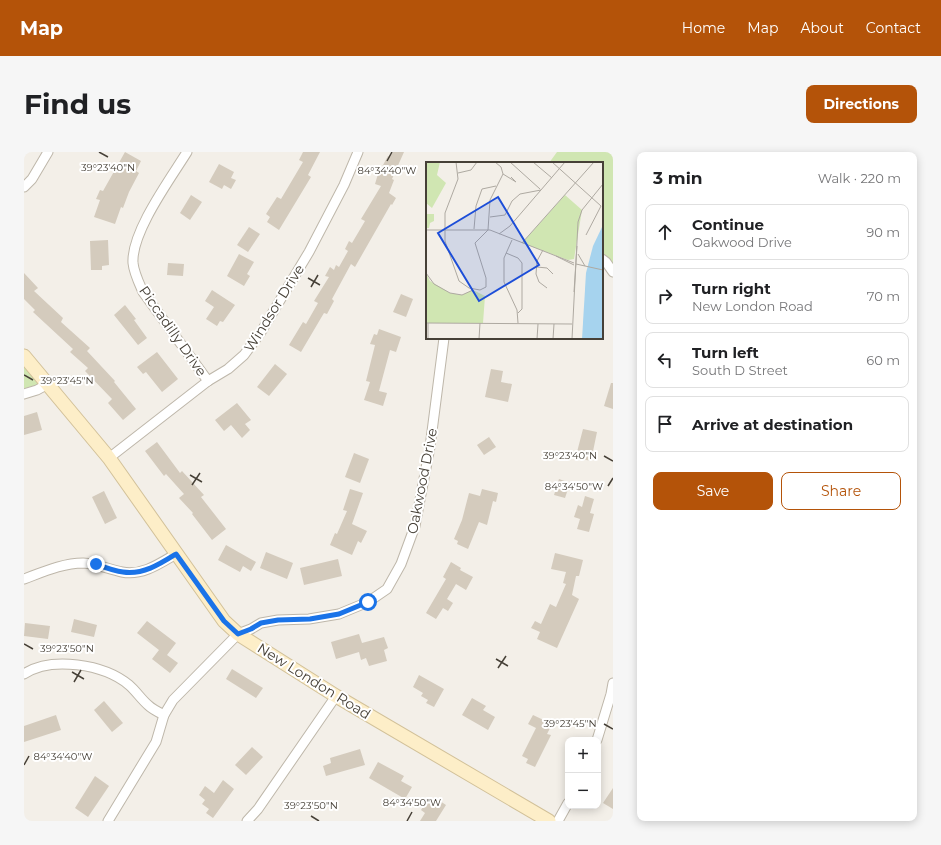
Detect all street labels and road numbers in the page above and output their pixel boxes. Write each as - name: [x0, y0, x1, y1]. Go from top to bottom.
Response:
- street label: Windsor Drive: [240, 261, 308, 355]
- street label: Piccadilly Drive: [135, 282, 211, 380]
- street label: Oakwood Drive: [403, 427, 441, 535]
- street label: New London Road: [254, 639, 374, 723]

